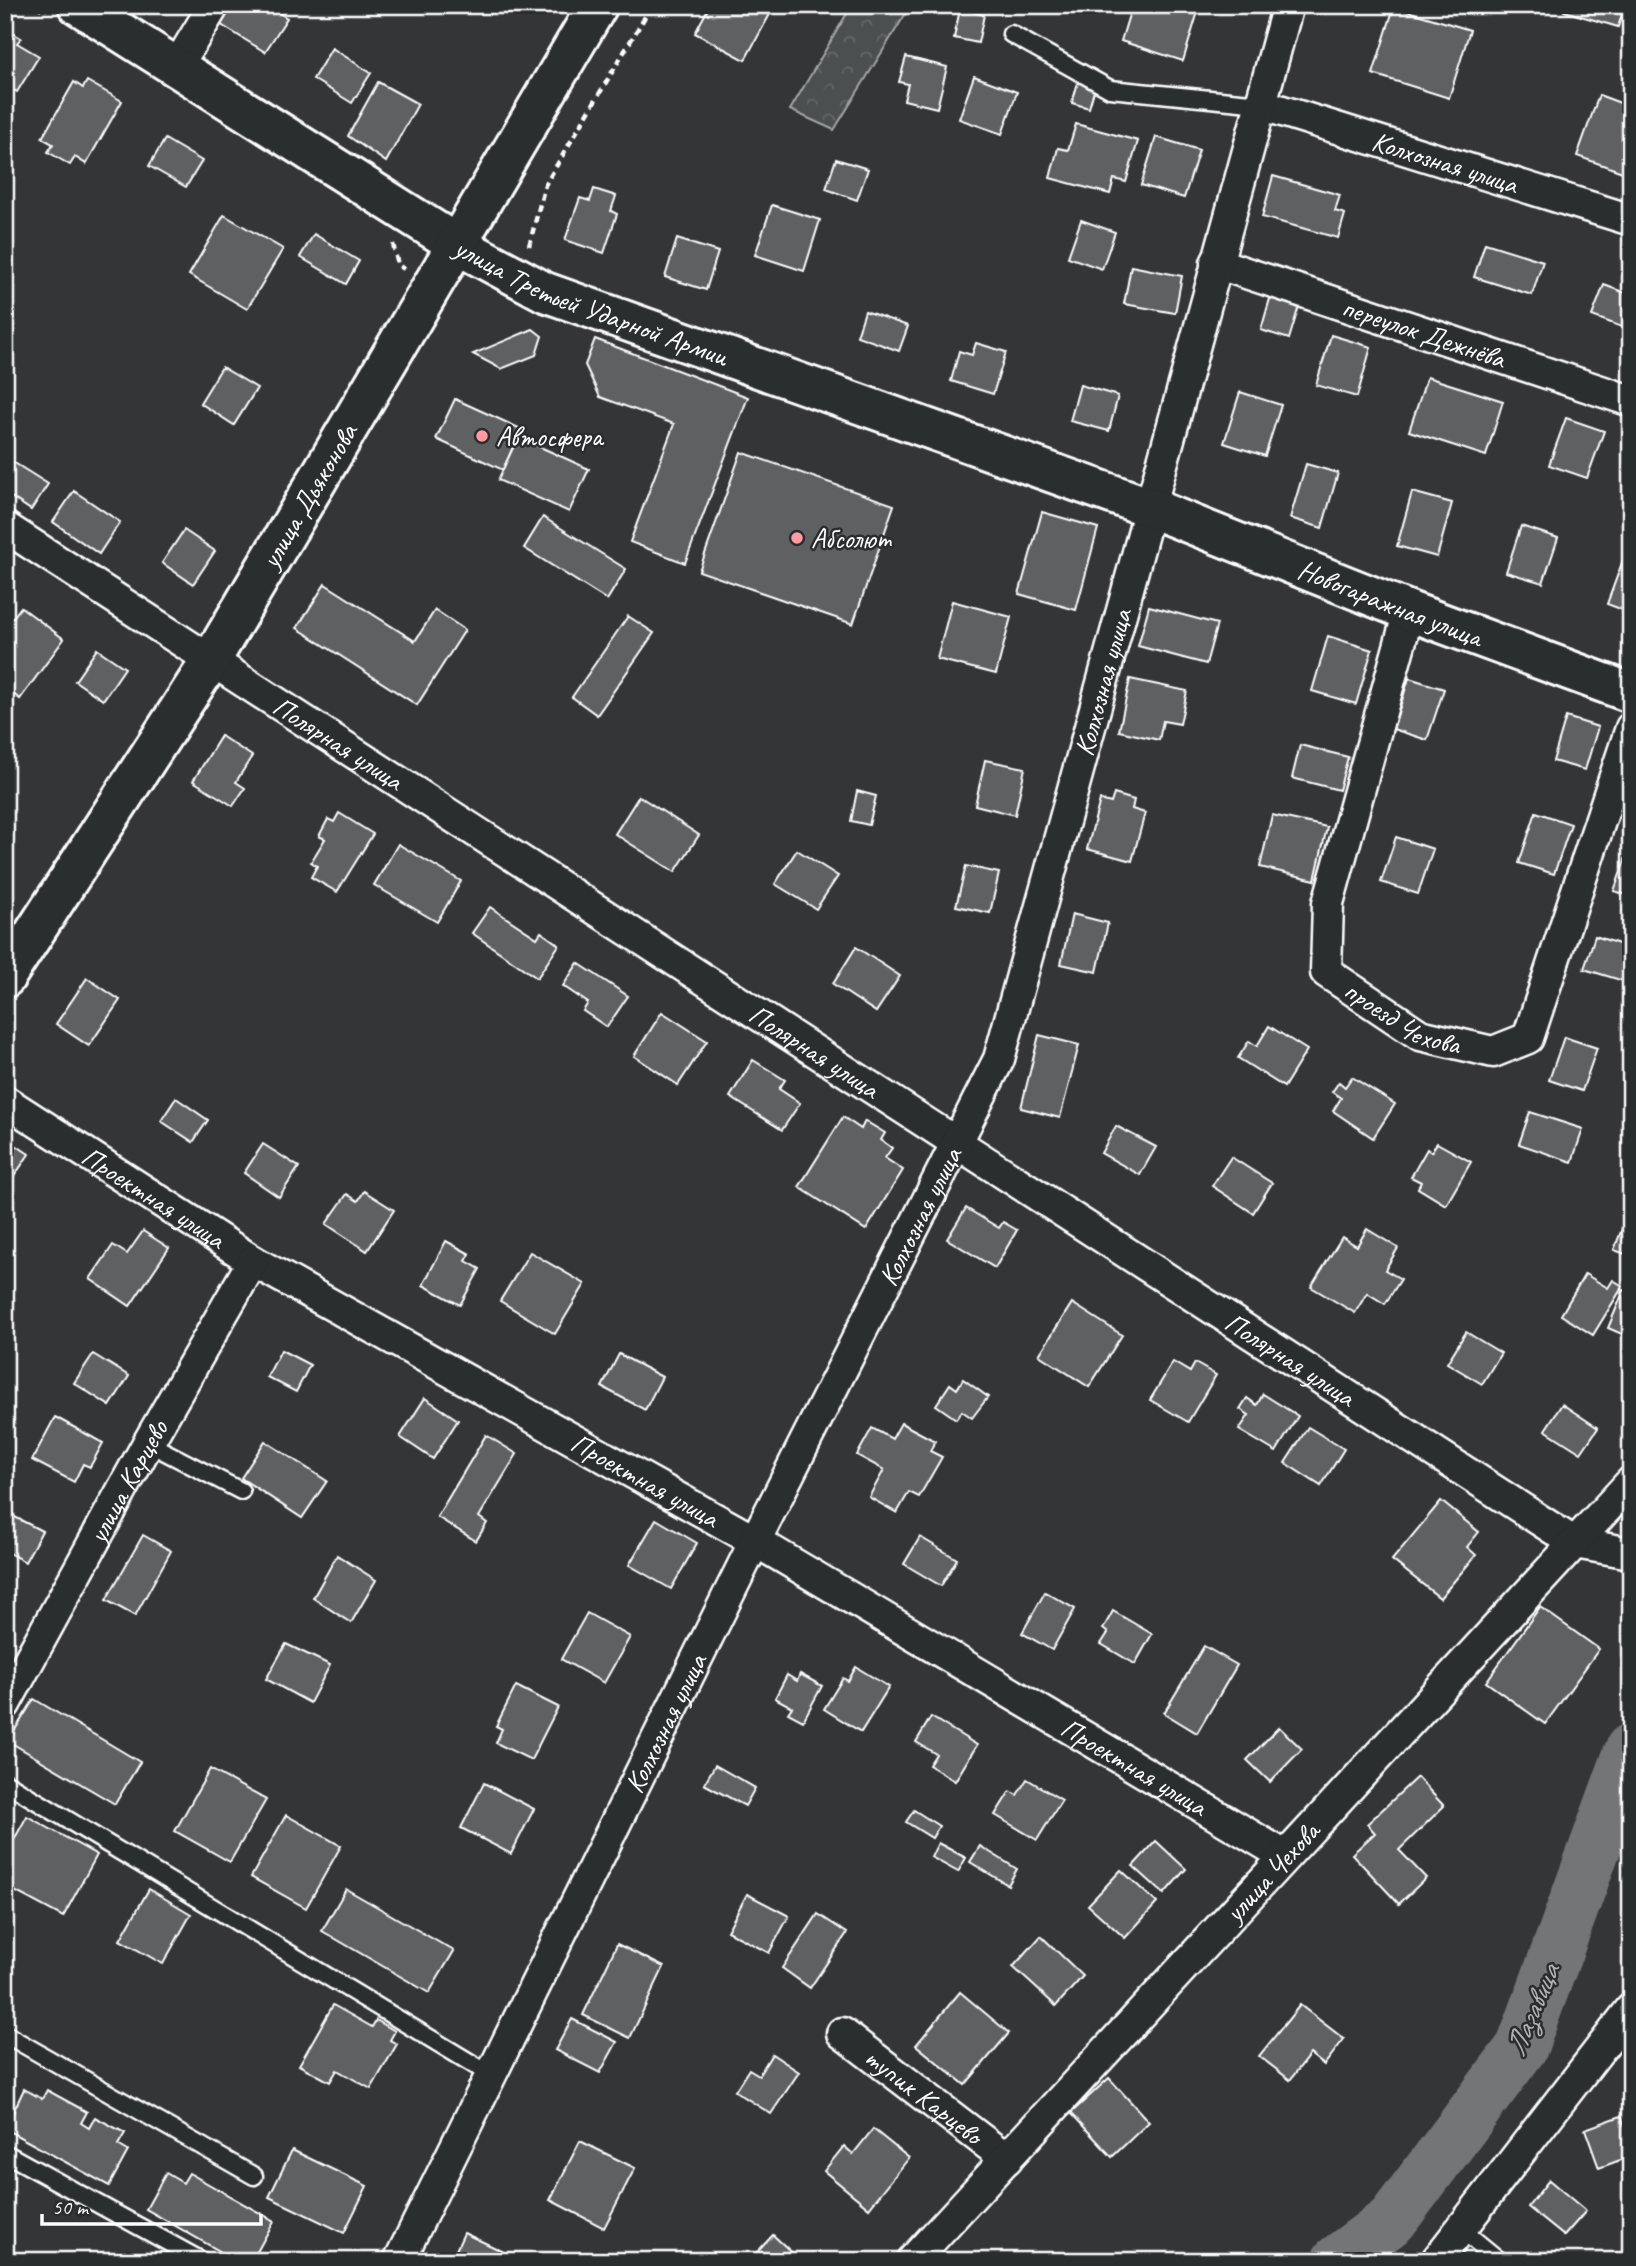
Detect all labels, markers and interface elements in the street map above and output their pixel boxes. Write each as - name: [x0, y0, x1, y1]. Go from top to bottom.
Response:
- street label: Колхозная улица: [1368, 123, 1524, 202]
- street label: улица Третьей Ударной Армии: [447, 229, 734, 374]
- street label: переулок Дежнёва: [1338, 289, 1511, 376]
- street label: улица Дьяконова: [252, 416, 366, 576]
- place label: Автосфера: [496, 419, 605, 454]
- marker: Автосфера: [474, 428, 490, 444]
- place label: Абсолют: [811, 521, 892, 556]
- marker: Абсолют: [789, 530, 805, 546]
- street label: Новогаражная улица: [1293, 552, 1489, 655]
- street label: Колхозная улица: [1066, 604, 1140, 760]
- street label: Полярная улица: [266, 688, 411, 799]
- street label: проезд Чехова: [1337, 972, 1465, 1062]
- street label: Полярная улица: [742, 996, 887, 1107]
- street label: Проектная улица: [75, 1138, 233, 1257]
- street label: Колхозная улица: [870, 1140, 970, 1292]
- street label: Полярная улица: [1218, 1304, 1363, 1415]
- street label: улица Карцево: [79, 1412, 177, 1551]
- street label: Проектная улица: [565, 1425, 726, 1536]
- street label: Колхозная улица: [616, 1647, 715, 1799]
- street label: Проектная улица: [1055, 1710, 1215, 1825]
- street label: улица Чехова: [1216, 1813, 1328, 1931]
- water label: Лазавица: [1496, 1956, 1569, 2062]
- street label: тупик Карцево: [858, 2040, 992, 2154]
- scale bar: [42, 2182, 261, 2226]
- text: 50 m: [52, 2194, 90, 2220]

